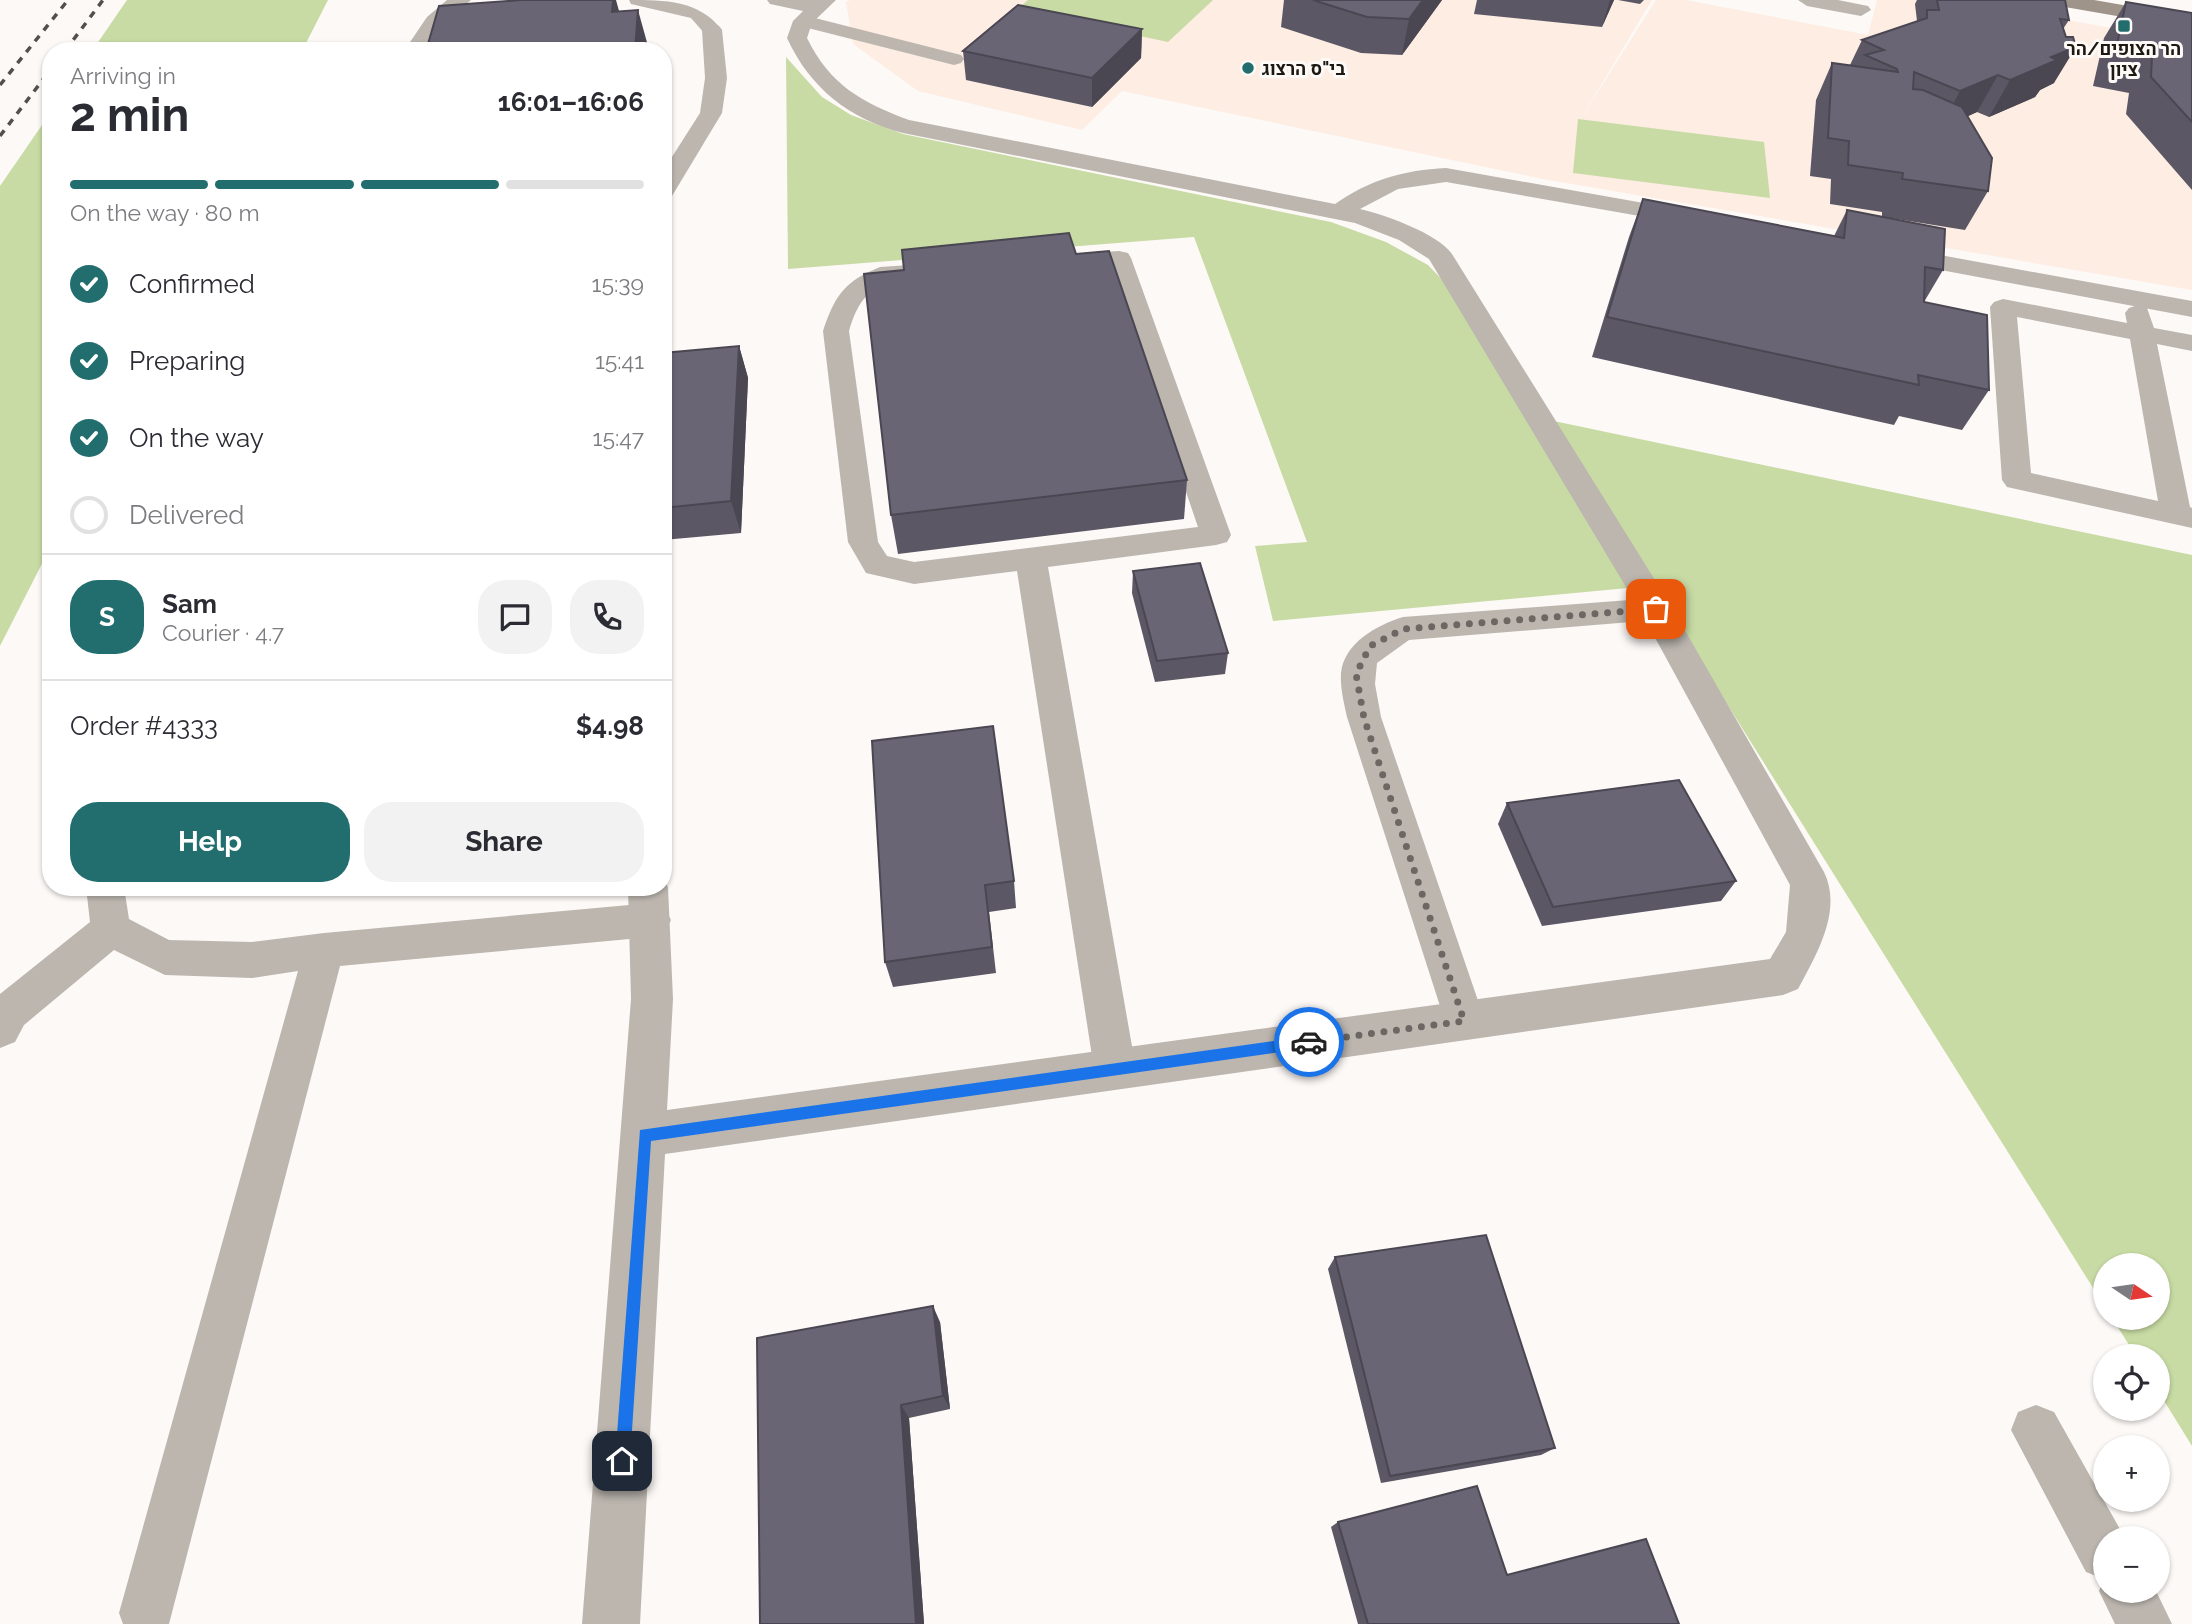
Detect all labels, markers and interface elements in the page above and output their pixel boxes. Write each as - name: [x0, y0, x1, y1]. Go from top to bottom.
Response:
- marker: הר הצופים/הר ציון: [2116, 18, 2132, 34]
- place label: הר הצופים/הר ציון: [2067, 38, 2181, 80]
- place label: בי"ס הרצוג: [1262, 58, 1345, 79]
- marker: בי"ס הרצוג: [1240, 60, 1256, 76]
- text: Arriving in: [70, 62, 176, 89]
- text: 16:01–16:06: [498, 87, 644, 117]
- text: 2 min: [70, 88, 189, 142]
- text: On the way · 80 m: [70, 199, 260, 226]
- icon: check: [70, 265, 108, 303]
- text: Confirmed: [129, 269, 255, 299]
- text: 15:39: [592, 270, 644, 297]
- icon: check: [70, 342, 108, 380]
- text: Preparing: [129, 346, 245, 376]
- text: 15:41: [595, 347, 644, 374]
- icon: check: [70, 419, 108, 457]
- text: On the way: [129, 423, 264, 453]
- text: 15:47: [593, 424, 644, 451]
- text: Delivered: [129, 500, 244, 530]
- pin: [1626, 579, 1686, 639]
- button: chat: [478, 580, 552, 654]
- button: phone: [570, 580, 644, 654]
- text: Sam: [162, 589, 217, 619]
- icon: bag: [1637, 590, 1675, 628]
- text: S: [99, 602, 115, 632]
- text: Courier · 4.7: [162, 619, 284, 646]
- text: Order #4333: [70, 711, 218, 741]
- text: $4.98: [576, 711, 644, 741]
- button: Help: [70, 802, 350, 882]
- button: Share: [364, 802, 644, 882]
- courier: [1274, 1007, 1344, 1077]
- icon: car: [1290, 1023, 1328, 1061]
- north arrow: [2093, 1253, 2170, 1330]
- map controls: [2093, 1253, 2170, 1603]
- button: locate: [2093, 1344, 2170, 1421]
- pin: [592, 1431, 652, 1491]
- button: +: [2093, 1435, 2170, 1512]
- icon: home: [603, 1442, 641, 1480]
- button: −: [2093, 1526, 2170, 1603]

